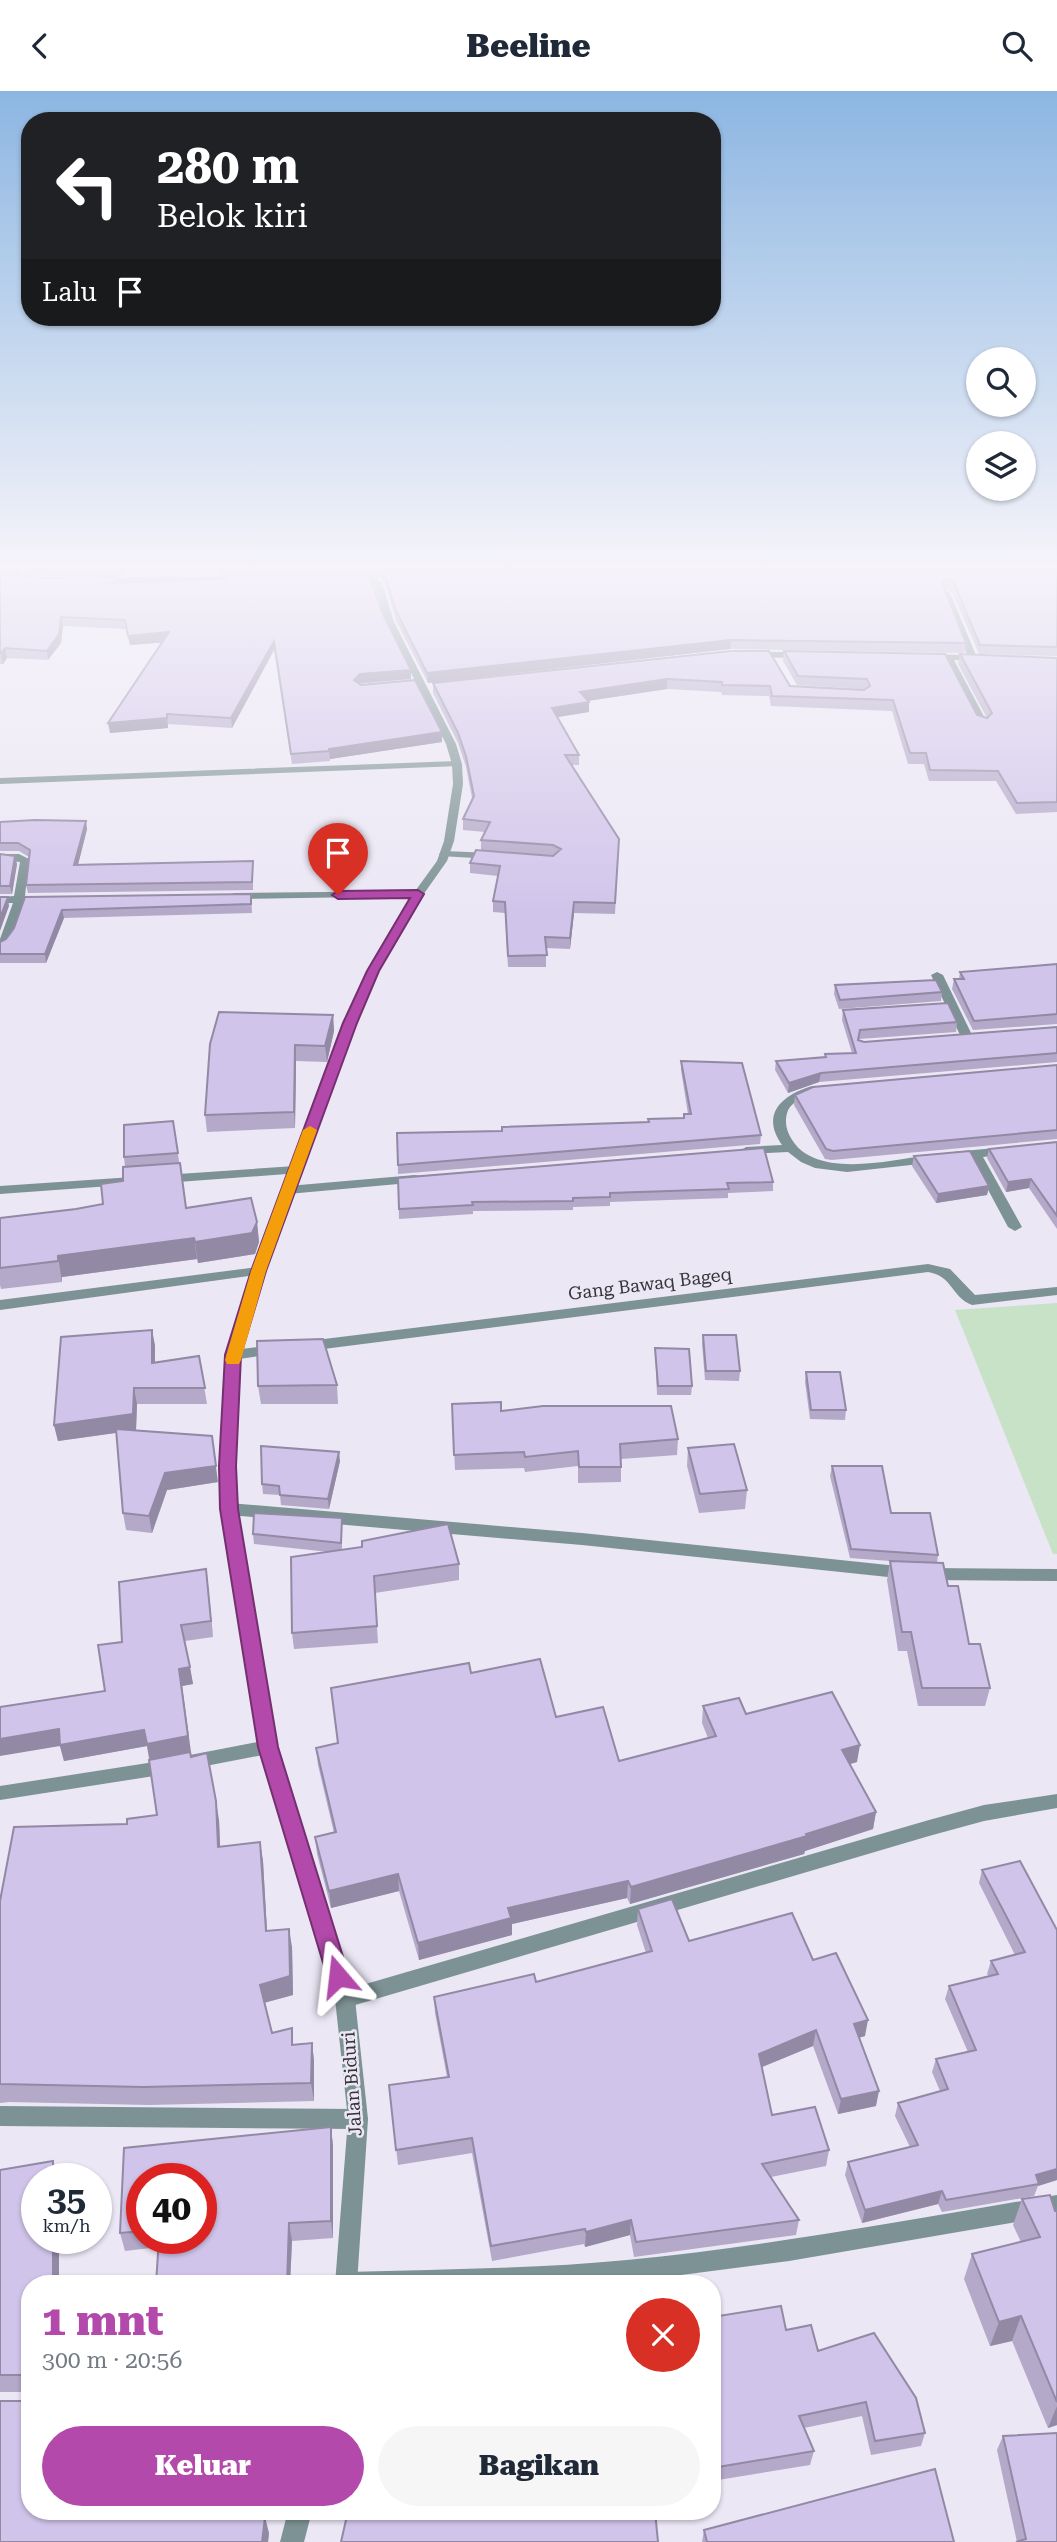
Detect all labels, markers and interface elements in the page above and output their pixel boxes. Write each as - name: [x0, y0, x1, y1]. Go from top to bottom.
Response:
- icon: back: [21, 27, 59, 65]
- text: Beeline: [466, 27, 591, 65]
- icon: search: [998, 27, 1036, 65]
- text: 280 m: [157, 138, 299, 195]
- icon: left: [42, 140, 133, 231]
- text: Belok kiri: [157, 197, 308, 235]
- icon: arrive: [111, 273, 149, 311]
- text: Lalu: [42, 277, 97, 307]
- map controls: [966, 347, 1036, 501]
- button: search: [966, 347, 1036, 417]
- button: layers: [966, 431, 1036, 501]
- pin: [308, 823, 368, 895]
- icon: arrive: [319, 834, 357, 872]
- street label: Gang Bawaq Bageq: [567, 1263, 734, 1304]
- position arrow: [301, 1939, 375, 2013]
- street label: Jalan Biduri: [337, 2031, 366, 2137]
- speed limit sign: 40: [126, 2163, 217, 2254]
- text: 35: [47, 2179, 86, 2220]
- text: km/h: [42, 2215, 91, 2236]
- text: 1 mnt: [42, 2296, 163, 2345]
- button: close: [626, 2298, 700, 2372]
- text: 300 m · 20:56: [42, 2347, 182, 2374]
- button: Keluar: [42, 2426, 364, 2506]
- button: Bagikan: [378, 2426, 700, 2506]

